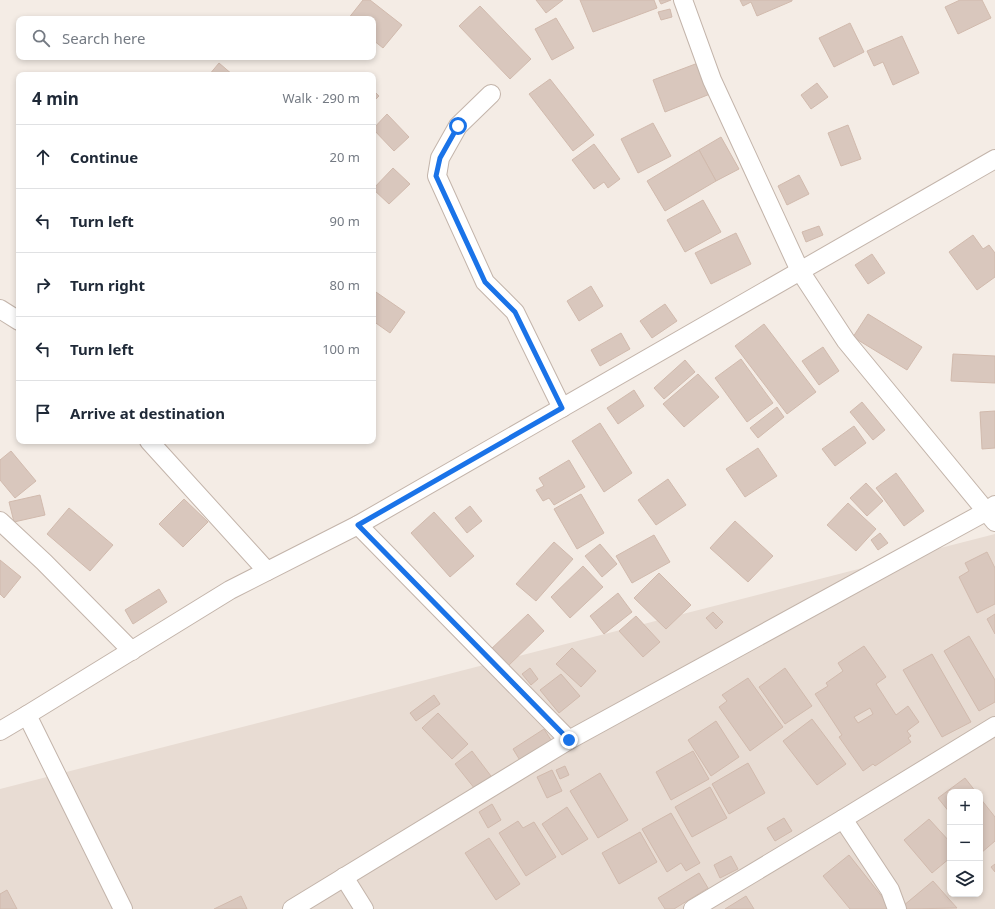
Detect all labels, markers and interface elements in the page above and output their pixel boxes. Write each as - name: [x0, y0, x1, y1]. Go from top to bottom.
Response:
- search box: [16, 16, 376, 60]
- icon: search: [30, 27, 52, 49]
- text: Search here: [62, 28, 145, 48]
- text: 4 min: [32, 87, 79, 110]
- text: Walk · 290 m: [282, 89, 360, 107]
- route start: [449, 117, 467, 135]
- icon: ahead: [32, 146, 54, 168]
- text: Continue: [70, 147, 138, 167]
- text: 20 m: [330, 148, 360, 166]
- icon: left: [32, 210, 54, 232]
- text: Turn left: [70, 211, 134, 231]
- text: 90 m: [330, 212, 360, 230]
- icon: right: [32, 274, 54, 296]
- text: Turn right: [70, 275, 145, 295]
- text: 80 m: [330, 276, 360, 294]
- icon: left: [32, 338, 54, 360]
- text: Turn left: [70, 339, 134, 359]
- text: 100 m: [322, 340, 360, 358]
- icon: arrive: [32, 402, 54, 424]
- text: Arrive at destination: [70, 403, 225, 423]
- route end: [560, 731, 578, 749]
- map controls: [947, 789, 983, 897]
- button: +: [947, 789, 983, 825]
- button: −: [947, 825, 983, 861]
- button: layers: [947, 861, 983, 897]

